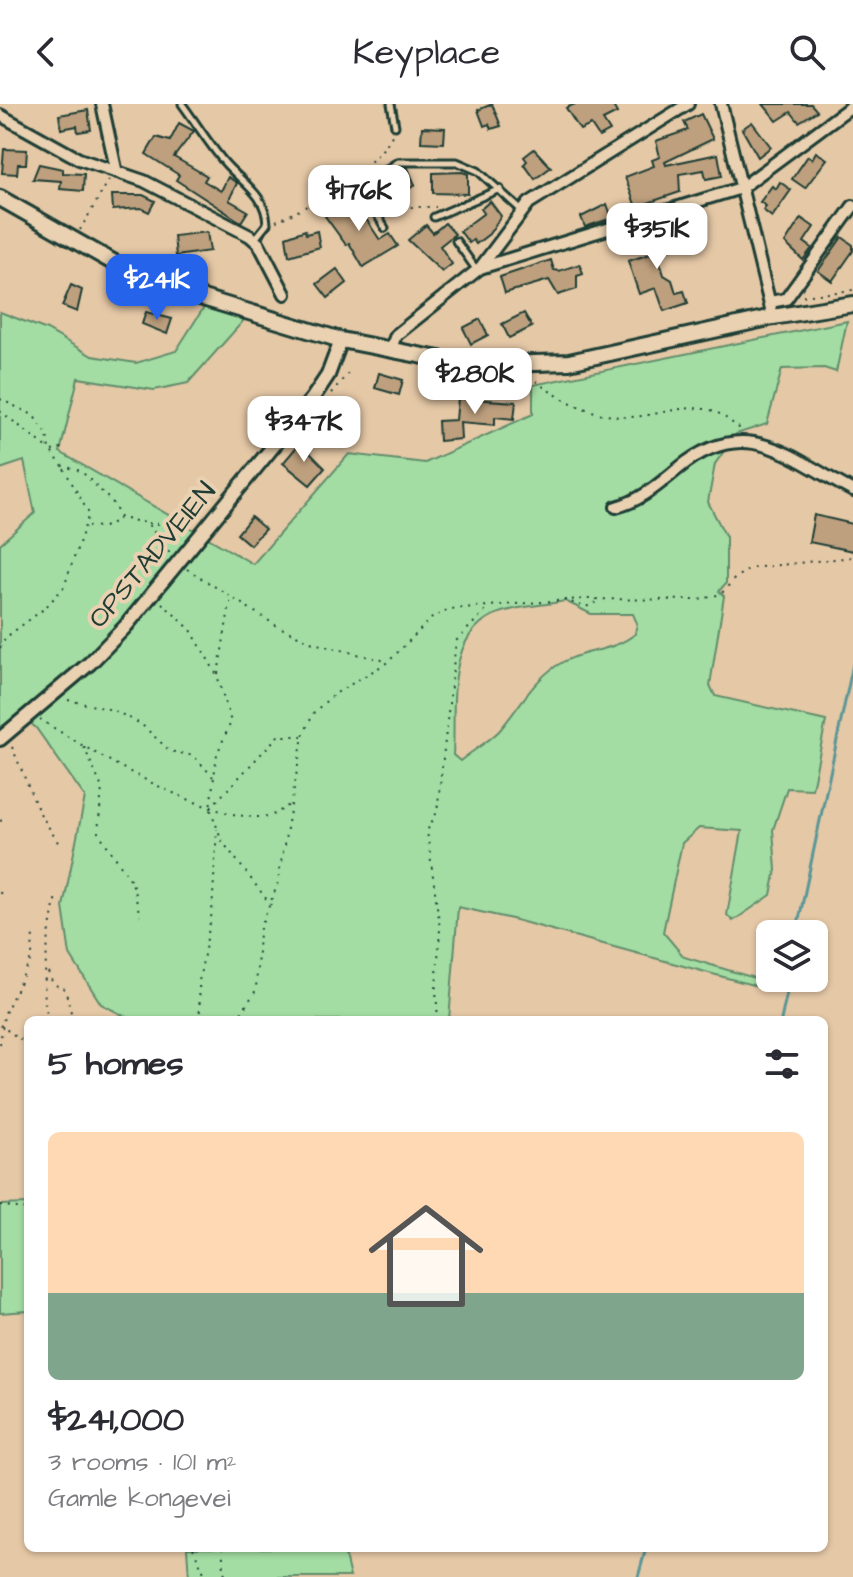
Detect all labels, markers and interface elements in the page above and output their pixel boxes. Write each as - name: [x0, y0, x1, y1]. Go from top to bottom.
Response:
- text: Keyplace: [353, 27, 500, 78]
- icon: back: [24, 30, 68, 74]
- icon: search: [785, 30, 829, 74]
- pin: $176K: [303, 165, 415, 233]
- text: $176K: [326, 173, 392, 209]
- pin: $351K: [601, 203, 713, 271]
- text: $351K: [624, 211, 690, 247]
- pin: $241K: [101, 254, 213, 322]
- text: $241K: [124, 262, 190, 298]
- pin: $280K: [419, 348, 531, 416]
- text: $280K: [436, 356, 514, 392]
- pin: $347K: [248, 396, 360, 464]
- text: $347K: [265, 404, 343, 440]
- street label: OPSTADVEIEN: [79, 473, 225, 637]
- map controls: [756, 920, 828, 992]
- button: layers: [756, 920, 828, 992]
- text: 5 homes: [48, 1040, 184, 1088]
- icon: filters: [760, 1042, 804, 1086]
- icon: home: [354, 1184, 498, 1328]
- text: $241,000: [48, 1396, 184, 1444]
- text: 3 rooms · 101 m²: [48, 1444, 236, 1480]
- text: Gamle kongevei: [48, 1480, 231, 1516]

